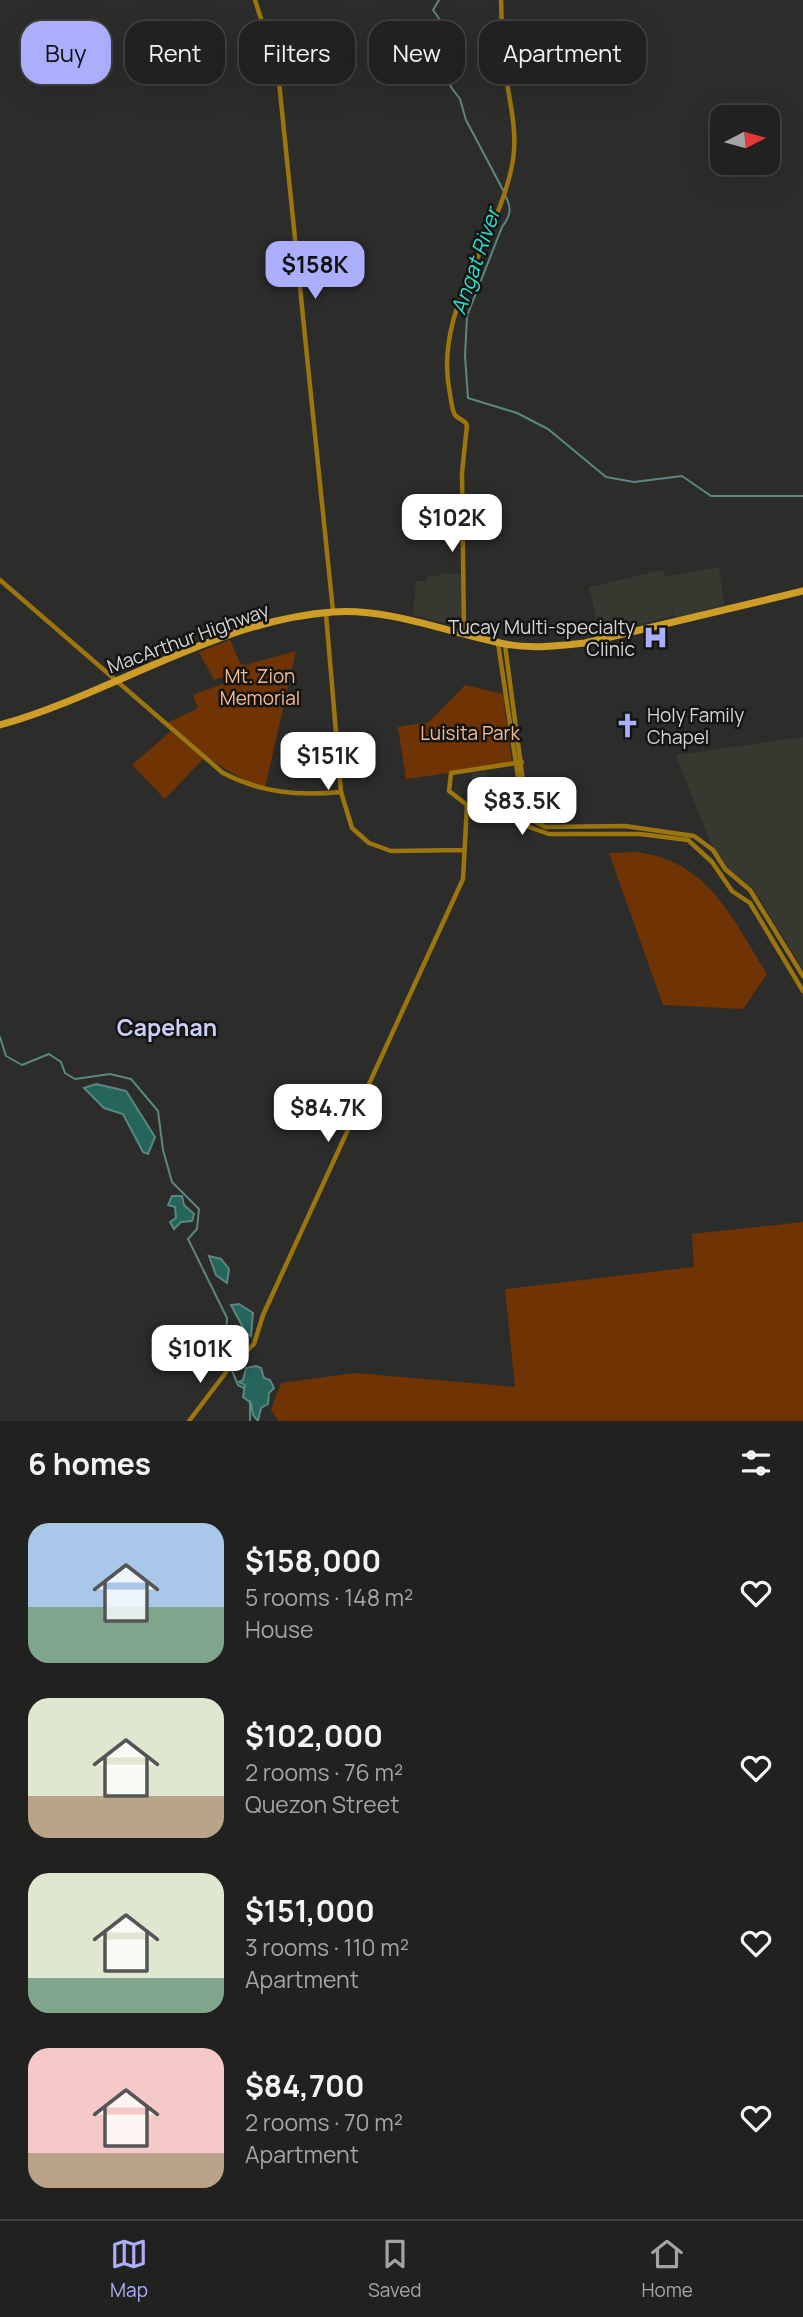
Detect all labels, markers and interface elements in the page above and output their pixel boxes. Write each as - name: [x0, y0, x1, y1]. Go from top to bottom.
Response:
- chip: Buy: [21, 21, 111, 84]
- chip: Rent: [125, 21, 225, 84]
- chip: Filters: [239, 21, 355, 84]
- chip: New: [369, 21, 465, 84]
- chip: Apartment: [479, 21, 646, 84]
- north arrow: [710, 105, 780, 175]
- map controls: [710, 105, 780, 175]
- water label: Angat River: [444, 202, 507, 318]
- pin: $158K: [266, 242, 364, 301]
- text: $158K: [282, 248, 348, 280]
- pin: $102K: [403, 494, 501, 554]
- text: $102K: [418, 501, 486, 533]
- street label: MacArthur Highway: [103, 597, 273, 679]
- place label: Tucay Multi-specialty Clinic: [448, 614, 635, 662]
- hospital icon: Tucay Multi-specialty Clinic: [641, 624, 669, 652]
- park label: Mt. Zion Memorial: [220, 663, 300, 711]
- place label: Holy Family Chapel: [647, 702, 744, 750]
- church icon: Holy Family Chapel: [613, 712, 641, 740]
- park label: Luisita Park: [420, 720, 520, 746]
- pin: $151K: [279, 732, 377, 792]
- text: $151K: [297, 739, 359, 771]
- pin: $83.5K: [465, 778, 579, 837]
- text: $83.5K: [483, 784, 561, 816]
- district label: Capehan: [117, 1011, 217, 1043]
- pin: $84.7K: [271, 1084, 385, 1144]
- text: $84.7K: [290, 1091, 366, 1123]
- pin: $101K: [151, 1326, 249, 1385]
- text: $101K: [168, 1332, 232, 1364]
- text: 6 homes: [28, 1443, 151, 1484]
- icon: filters: [737, 1444, 775, 1482]
- text: $158,000: [245, 1540, 381, 1581]
- icon: home: [84, 1551, 168, 1635]
- icon: heart: [737, 1574, 775, 1612]
- text: 5 rooms · 148 m²: [245, 1581, 413, 1613]
- text: House: [245, 1613, 314, 1645]
- text: $102,000: [245, 1715, 383, 1756]
- icon: home: [84, 1726, 168, 1810]
- icon: heart: [737, 1749, 775, 1787]
- text: 2 rooms · 76 m²: [245, 1756, 403, 1788]
- text: Quezon Street: [245, 1788, 399, 1820]
- text: $151,000: [245, 1890, 375, 1931]
- icon: home: [84, 1901, 168, 1985]
- icon: heart: [737, 1924, 775, 1962]
- text: 3 rooms · 110 m²: [245, 1931, 409, 1963]
- text: Apartment: [245, 1963, 359, 1995]
- text: $84,700: [245, 2065, 364, 2106]
- icon: home: [84, 2076, 168, 2160]
- icon: heart: [737, 2099, 775, 2137]
- text: 2 rooms · 70 m²: [245, 2106, 403, 2138]
- text: Apartment: [245, 2138, 359, 2170]
- tab: Map: [110, 2235, 148, 2303]
- tab: Saved: [368, 2235, 422, 2303]
- tab: Home: [642, 2235, 693, 2303]

